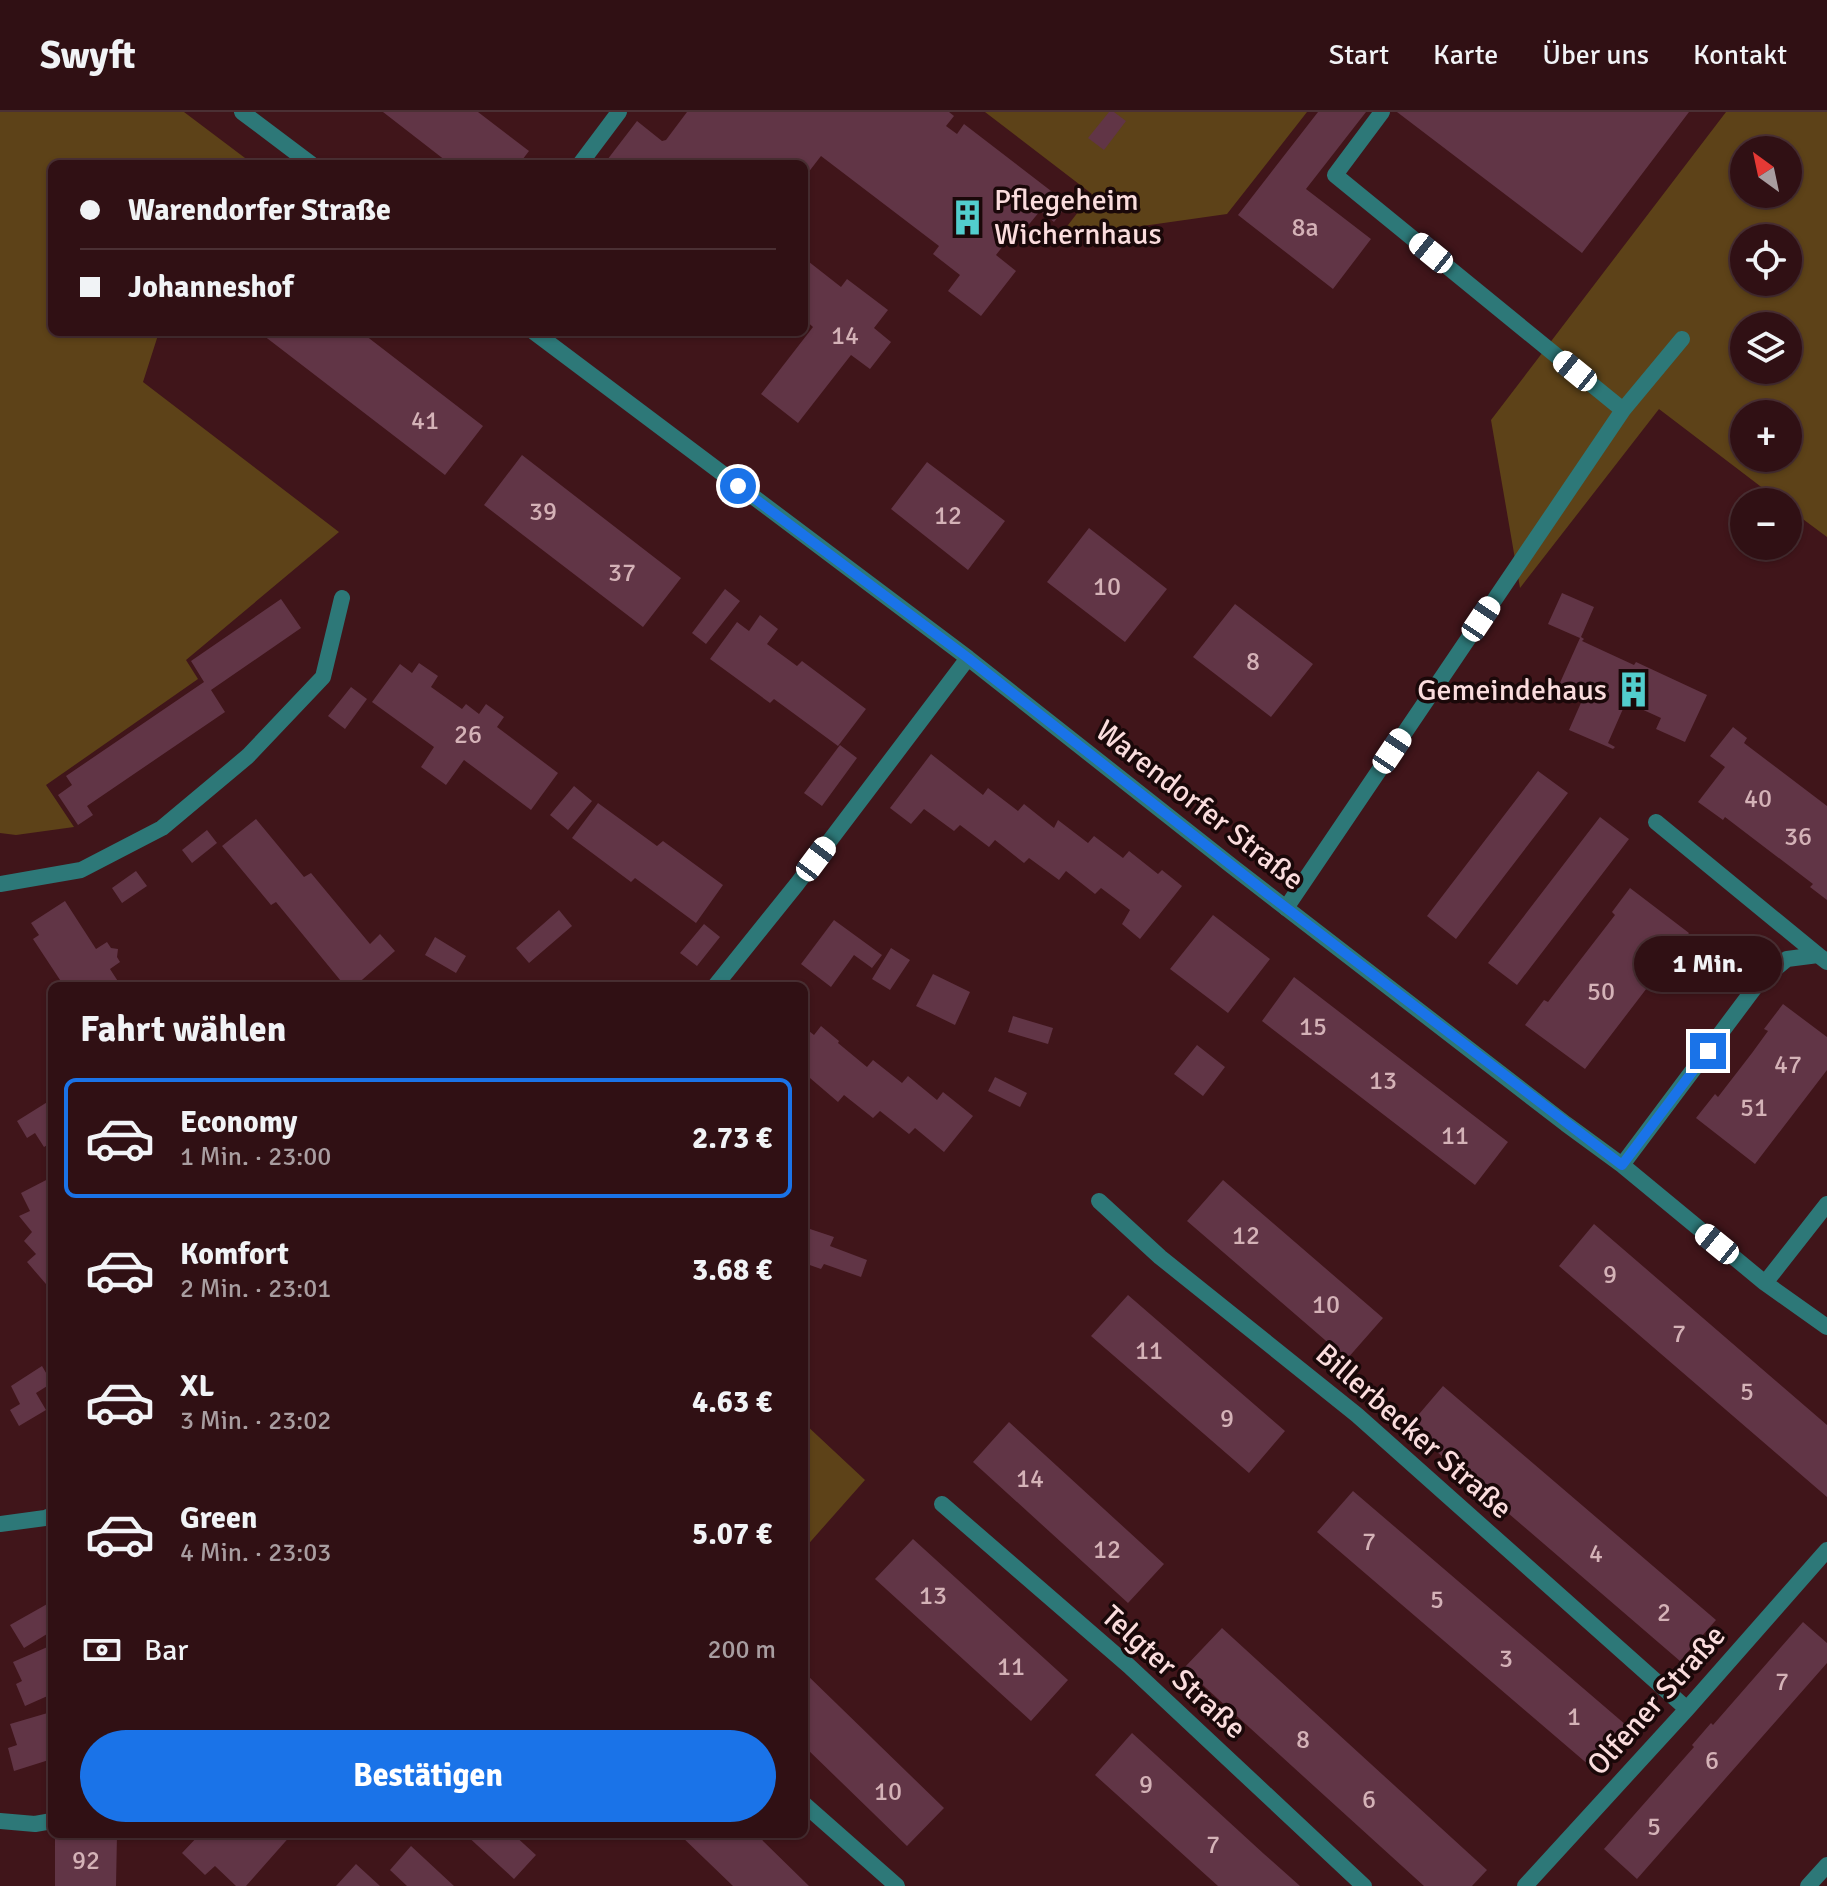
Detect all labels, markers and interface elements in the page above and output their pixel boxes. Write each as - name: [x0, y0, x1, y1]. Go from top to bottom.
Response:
- text: Swyft: [40, 32, 136, 79]
- text: Start: [1329, 38, 1389, 72]
- text: Karte: [1433, 38, 1498, 72]
- text: Über uns: [1542, 38, 1649, 72]
- text: Kontakt: [1693, 38, 1787, 72]
- north arrow: [1730, 136, 1802, 208]
- map controls: [1730, 136, 1802, 560]
- place label: Pflegeheim Wichernhaus: [994, 182, 1162, 253]
- text: Warendorfer Straße: [128, 192, 391, 229]
- building icon: Pflegeheim Wichernhaus: [949, 198, 987, 236]
- house number: 8a: [1291, 212, 1319, 244]
- button: locate: [1730, 224, 1802, 296]
- car: [1405, 229, 1457, 277]
- text: Johanneshof: [128, 269, 293, 306]
- button: layers: [1730, 312, 1802, 384]
- house number: 14: [831, 320, 859, 352]
- car: [1549, 347, 1601, 395]
- button: +: [1730, 400, 1802, 472]
- house number: 41: [411, 405, 439, 437]
- route start: [720, 468, 756, 504]
- button: −: [1730, 488, 1802, 560]
- house number: 39: [529, 496, 557, 528]
- house number: 12: [934, 500, 962, 532]
- house number: 37: [608, 557, 636, 589]
- house number: 10: [1093, 571, 1121, 603]
- car: [1458, 592, 1504, 646]
- house number: 8: [1246, 646, 1260, 678]
- building icon: Gemeindehaus: [1614, 671, 1652, 709]
- place label: Gemeindehaus: [1417, 672, 1607, 709]
- street label: Warendorfer Straße: [1088, 713, 1311, 898]
- house number: 26: [454, 719, 482, 751]
- car: [1369, 724, 1415, 778]
- house number: 40: [1744, 783, 1772, 815]
- house number: 36: [1784, 821, 1812, 853]
- car: [792, 833, 840, 885]
- callout: 1 Min.: [1634, 935, 1782, 991]
- text: 1 Min.: [1673, 948, 1743, 980]
- house number: 50: [1587, 976, 1615, 1008]
- text: Fahrt wählen: [80, 1007, 286, 1052]
- house number: 15: [1299, 1011, 1327, 1043]
- route end: [1690, 1033, 1726, 1069]
- house number: 47: [1774, 1049, 1802, 1081]
- house number: 13: [1369, 1065, 1397, 1097]
- house number: 51: [1740, 1092, 1768, 1124]
- icon: car: [84, 1102, 156, 1174]
- text: Economy: [180, 1104, 297, 1141]
- text: 2.73 €: [692, 1120, 772, 1157]
- house number: 11: [1441, 1120, 1469, 1152]
- text: 1 Min. · 23:00: [180, 1141, 331, 1173]
- house number: 12: [1232, 1220, 1260, 1252]
- car: [1691, 1220, 1743, 1268]
- icon: car: [84, 1234, 156, 1306]
- text: Komfort: [180, 1236, 289, 1273]
- text: 3.68 €: [692, 1252, 772, 1289]
- house number: 9: [1603, 1259, 1617, 1291]
- text: 2 Min. · 23:01: [180, 1273, 331, 1305]
- house number: 10: [1312, 1289, 1340, 1321]
- house number: 7: [1672, 1318, 1686, 1350]
- house number: 11: [1135, 1335, 1163, 1367]
- street label: Billerbecker Straße: [1308, 1336, 1520, 1527]
- icon: car: [84, 1366, 156, 1438]
- text: XL: [180, 1368, 214, 1405]
- house number: 5: [1740, 1376, 1754, 1408]
- text: 4.63 €: [692, 1384, 772, 1421]
- house number: 9: [1220, 1403, 1234, 1435]
- text: 3 Min. · 23:02: [180, 1405, 331, 1437]
- house number: 14: [1016, 1463, 1044, 1495]
- icon: car: [84, 1498, 156, 1570]
- text: Green: [180, 1500, 257, 1537]
- text: 5.07 €: [692, 1516, 772, 1553]
- house number: 7: [1362, 1526, 1376, 1558]
- house number: 12: [1093, 1534, 1121, 1566]
- text: 4 Min. · 23:03: [180, 1537, 331, 1569]
- house number: 4: [1589, 1538, 1603, 1570]
- house number: 13: [919, 1580, 947, 1612]
- house number: 5: [1430, 1584, 1444, 1616]
- house number: 2: [1657, 1597, 1671, 1629]
- street label: Telgter Straße: [1094, 1598, 1254, 1747]
- street label: Olfener Straße: [1579, 1618, 1733, 1783]
- icon: cash: [80, 1628, 124, 1672]
- text: Bar: [144, 1632, 188, 1669]
- text: 200 m: [707, 1634, 776, 1666]
- house number: 3: [1499, 1643, 1513, 1675]
- house number: 11: [997, 1651, 1025, 1683]
- house number: 7: [1775, 1666, 1789, 1698]
- house number: 1: [1567, 1701, 1581, 1733]
- house number: 8: [1296, 1724, 1310, 1756]
- button: Bestätigen: [80, 1730, 776, 1822]
- house number: 6: [1705, 1745, 1719, 1777]
- house number: 9: [1139, 1769, 1153, 1801]
- house number: 10: [874, 1776, 902, 1808]
- house number: 6: [1362, 1784, 1376, 1816]
- house number: 5: [1647, 1811, 1661, 1843]
- house number: 7: [1206, 1829, 1220, 1861]
- house number: 92: [72, 1845, 100, 1877]

